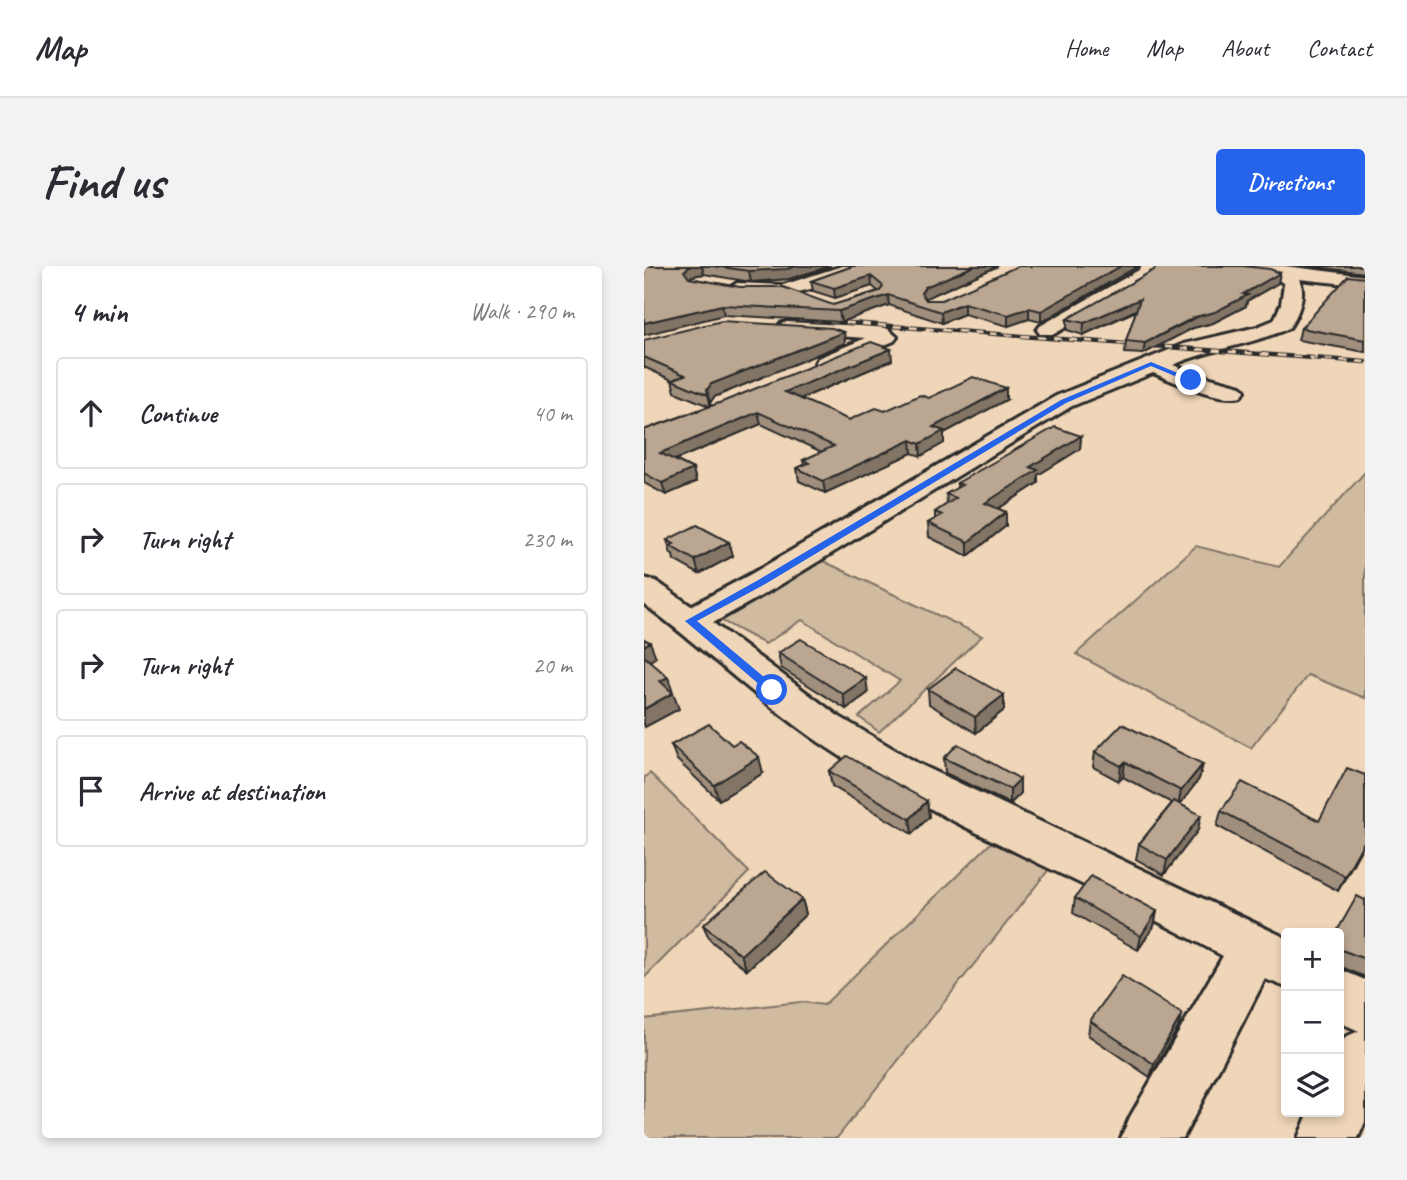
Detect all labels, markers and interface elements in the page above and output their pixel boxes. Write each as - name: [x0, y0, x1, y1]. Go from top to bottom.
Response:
- text: Map: [35, 27, 86, 69]
- text: Home: [1065, 33, 1108, 63]
- text: Map: [1146, 33, 1183, 63]
- text: About: [1221, 33, 1269, 63]
- text: Contact: [1307, 33, 1372, 63]
- button: Directions: [1216, 149, 1365, 215]
- text: Find us: [42, 151, 164, 213]
- text: 4 min: [70, 293, 127, 331]
- text: Walk · 290 m: [470, 297, 574, 326]
- route end: [1175, 364, 1206, 395]
- icon: ahead: [72, 394, 110, 432]
- text: Continue: [139, 397, 217, 430]
- text: 40 m: [533, 399, 572, 428]
- icon: right: [72, 520, 110, 558]
- text: Turn right: [139, 523, 230, 556]
- text: 230 m: [523, 525, 572, 554]
- icon: right: [72, 646, 110, 684]
- text: Turn right: [139, 649, 230, 682]
- text: 20 m: [533, 651, 572, 680]
- route start: [756, 674, 787, 705]
- icon: arrive: [72, 772, 110, 810]
- text: Arrive at destination: [139, 775, 325, 808]
- map controls: [1281, 928, 1344, 1117]
- button: +: [1281, 928, 1344, 991]
- button: −: [1281, 991, 1344, 1054]
- button: layers: [1281, 1054, 1344, 1117]

